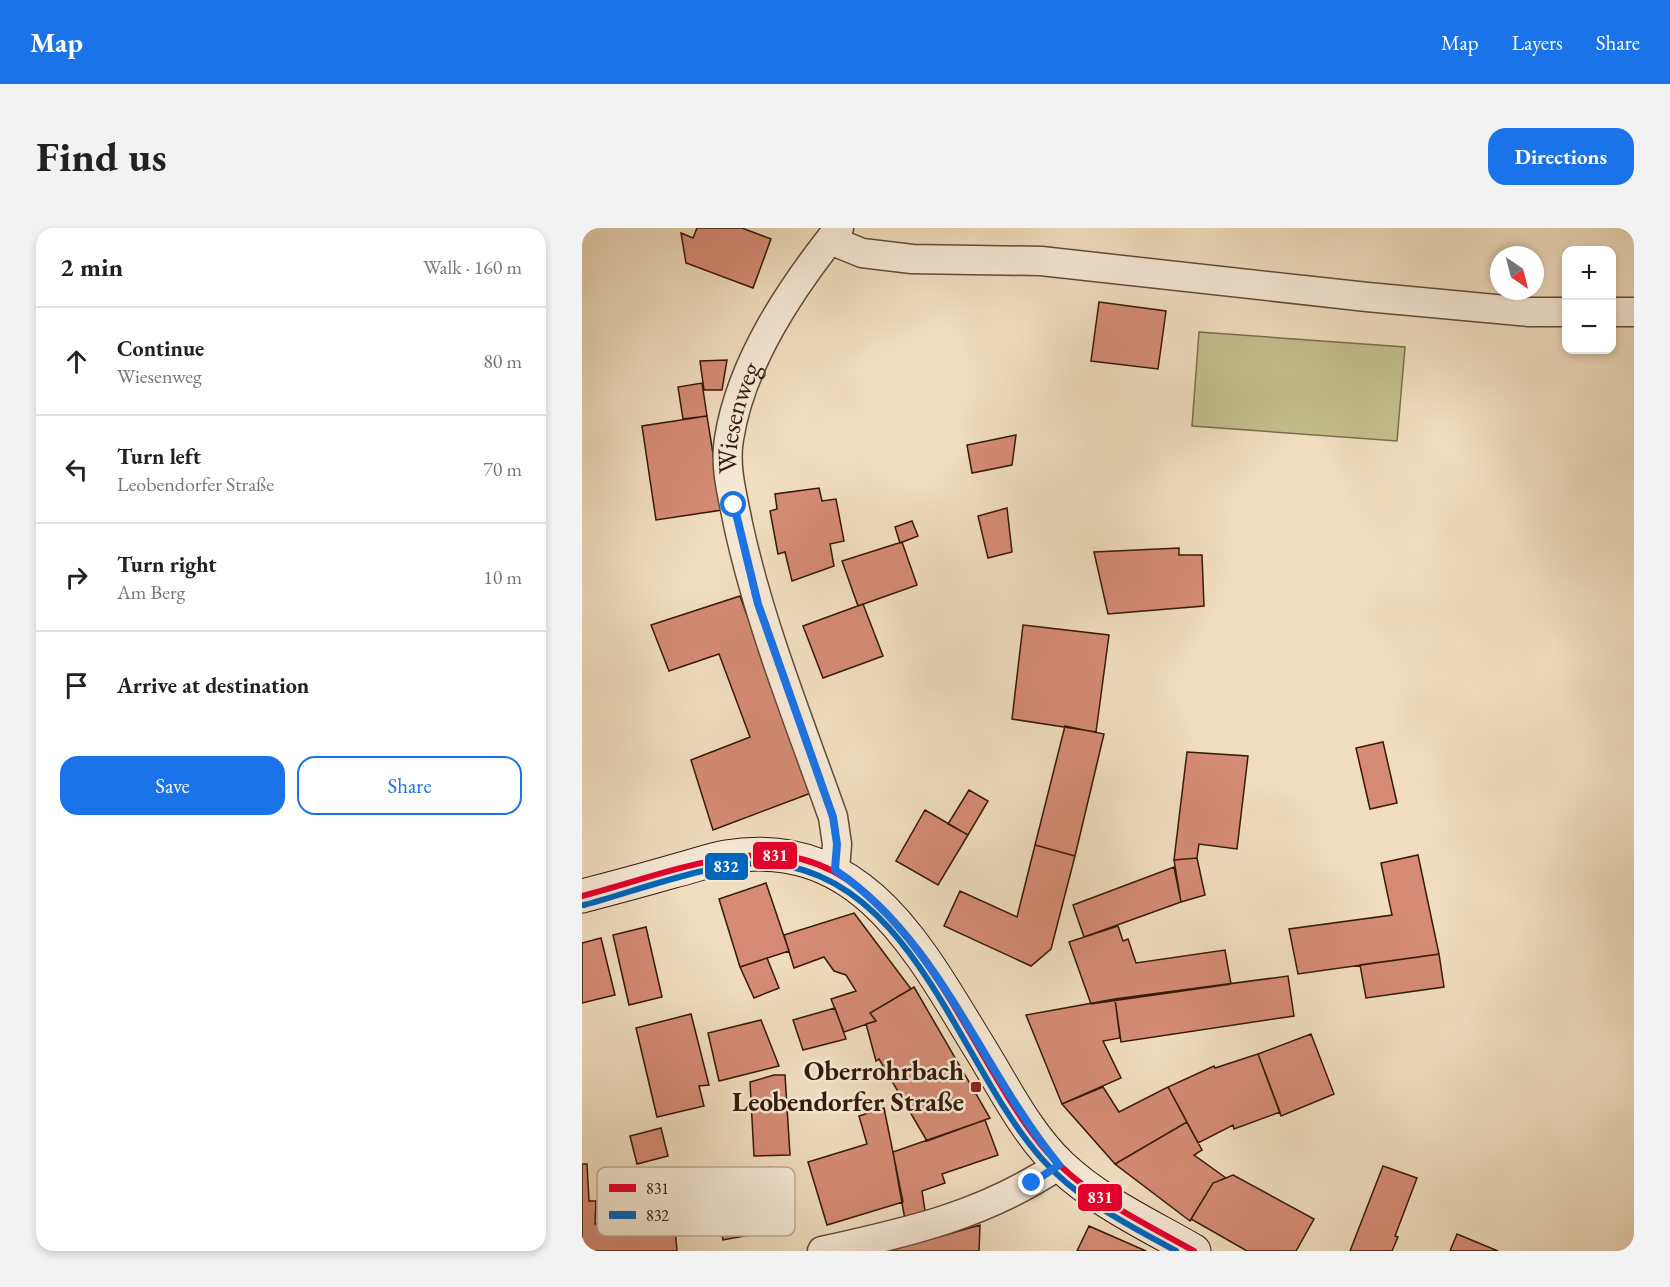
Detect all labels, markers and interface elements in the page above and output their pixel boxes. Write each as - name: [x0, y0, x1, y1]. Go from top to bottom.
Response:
- text: Map: [30, 24, 83, 60]
- text: Map: [1441, 29, 1479, 56]
- text: Layers: [1512, 29, 1563, 56]
- text: Share: [1596, 29, 1640, 56]
- button: Directions: [1488, 128, 1634, 185]
- text: Find us: [36, 129, 167, 184]
- north arrow: [1490, 246, 1544, 300]
- map controls: [1562, 246, 1616, 354]
- button: +: [1562, 246, 1616, 300]
- text: 2 min: [60, 250, 123, 284]
- text: Walk · 160 m: [423, 254, 522, 280]
- button: −: [1562, 300, 1616, 354]
- text: Continue: [117, 334, 204, 363]
- icon: ahead: [60, 345, 93, 378]
- text: 80 m: [483, 348, 522, 374]
- street label: Wiesenweg: [709, 356, 768, 474]
- text: Wiesenweg: [117, 363, 202, 389]
- text: Turn left: [117, 442, 201, 471]
- icon: left: [60, 453, 93, 486]
- text: 70 m: [483, 456, 522, 482]
- text: Leobendorfer Straße: [117, 471, 274, 497]
- route start: [720, 491, 746, 517]
- text: Turn right: [117, 550, 216, 579]
- icon: right: [60, 561, 93, 594]
- text: 10 m: [483, 564, 522, 590]
- text: Am Berg: [117, 579, 185, 605]
- icon: arrive: [60, 669, 93, 702]
- text: Arrive at destination: [117, 671, 309, 700]
- button: Save: [60, 756, 285, 815]
- button: Share: [297, 756, 522, 815]
- line badge: 831: [752, 841, 798, 870]
- text: 831: [762, 845, 788, 866]
- line badge: 832: [704, 852, 749, 881]
- text: 832: [713, 856, 739, 877]
- place label: Oberrohrbach Leobendorfer Straße: [732, 1053, 964, 1119]
- marker: Oberrohrbach Leobendorfer Straße: [969, 1080, 983, 1094]
- legend: [597, 1167, 795, 1236]
- route end: [1018, 1169, 1044, 1195]
- text: 831: [646, 1178, 669, 1199]
- line badge: 831: [1077, 1183, 1123, 1212]
- text: 831: [1087, 1187, 1113, 1208]
- text: 832: [646, 1205, 669, 1226]

